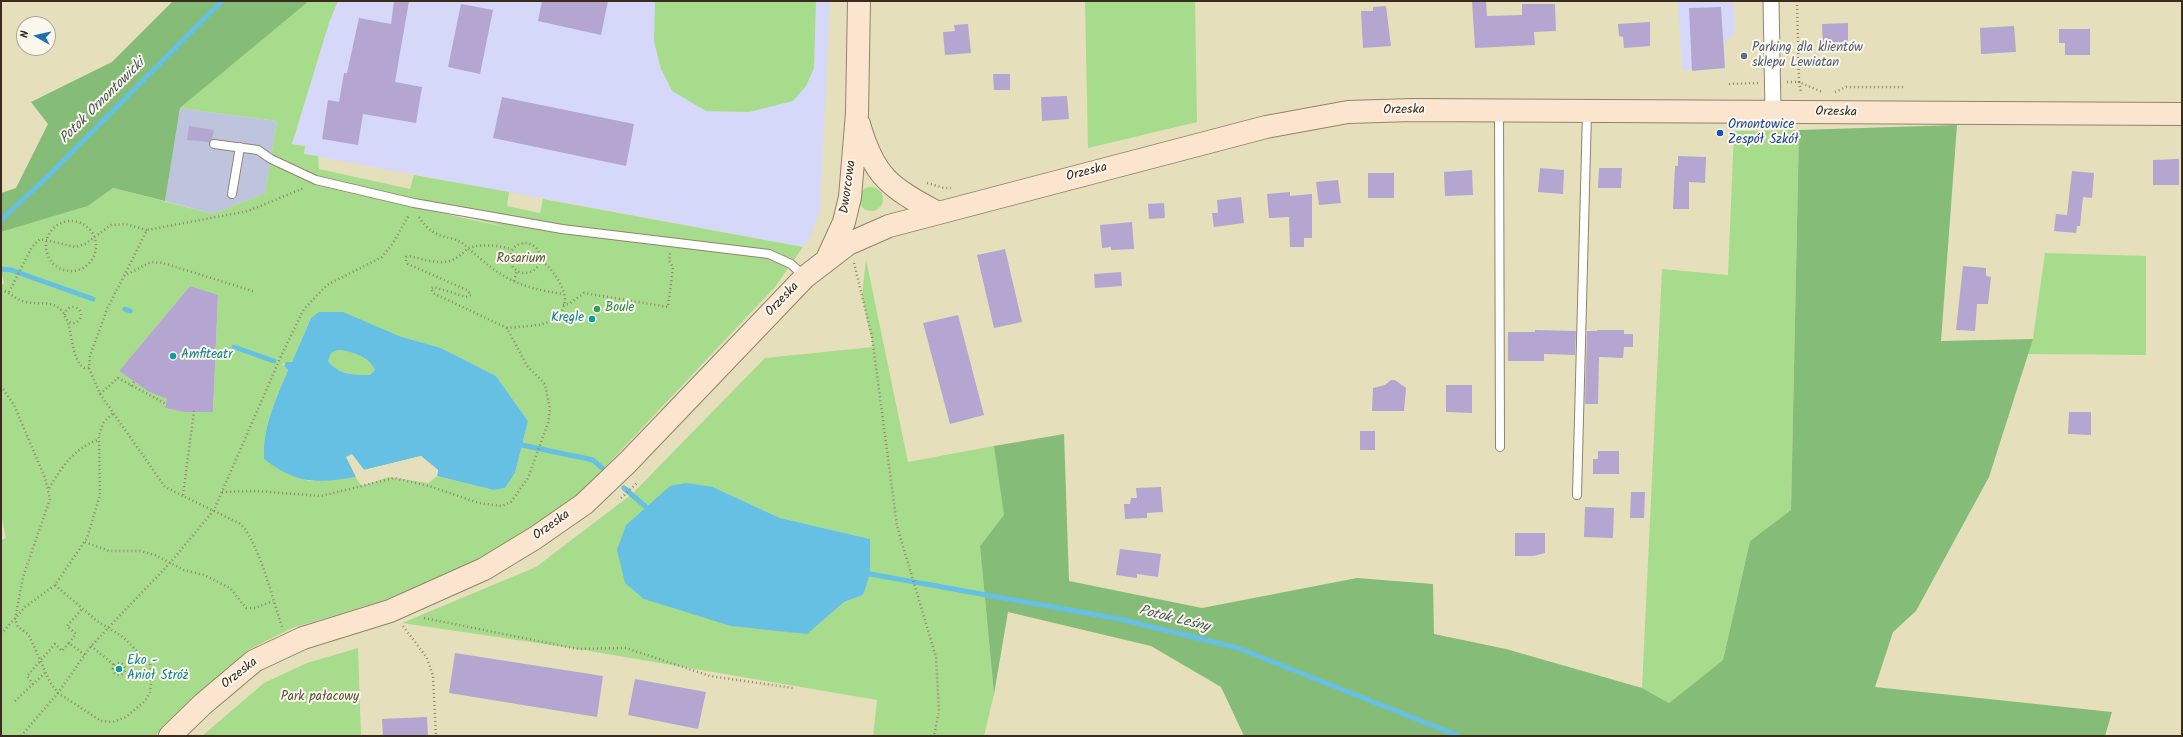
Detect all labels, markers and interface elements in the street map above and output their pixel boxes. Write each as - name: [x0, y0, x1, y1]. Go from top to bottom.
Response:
- north arrow: [16, 16, 56, 56]
- text: N: [16, 30, 35, 39]
- place label: Parking dla klientów sklepu Lewiatan: [1752, 41, 1863, 72]
- marker: Parking dla klientów sklepu Lewiatan: [1739, 51, 1749, 61]
- water label: Potok Ornontowicki: [57, 56, 149, 148]
- street label: Orzeska: [1383, 103, 1425, 119]
- street label: Orzeska: [1815, 105, 1857, 121]
- place label: Ornontowice Zespół Szkół: [1728, 118, 1799, 149]
- marker: Ornontowice Zespół Szkół: [1715, 128, 1725, 138]
- street label: Dworcowa: [838, 159, 860, 215]
- street label: Orzeska: [1065, 160, 1109, 186]
- park label: Rosarium: [496, 252, 546, 268]
- street label: Orzeska: [763, 280, 803, 320]
- place label: Boule: [605, 301, 634, 317]
- marker: Boule: [592, 304, 602, 314]
- place label: Kręgle: [551, 311, 584, 327]
- marker: Kręgle: [587, 314, 597, 324]
- place label: Amfiteatr: [181, 348, 232, 364]
- marker: Amfiteatr: [168, 351, 178, 361]
- street label: Orzeska: [530, 508, 574, 544]
- water label: Potok Leśny: [1137, 603, 1211, 637]
- place label: Eko - Anioł Stróż: [127, 654, 188, 685]
- street label: Orzeska: [219, 655, 261, 693]
- marker: Eko - Anioł Stróż: [114, 664, 124, 674]
- park label: Park pałacowy: [281, 690, 359, 706]

